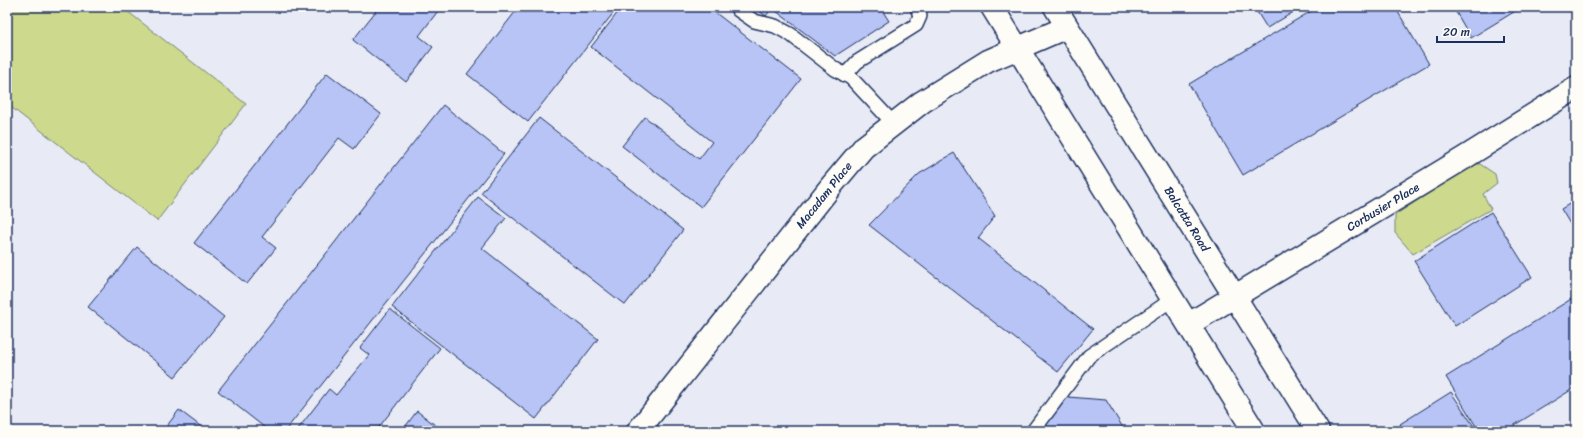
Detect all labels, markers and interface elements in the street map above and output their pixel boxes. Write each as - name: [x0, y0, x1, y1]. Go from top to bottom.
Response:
- scale bar: [1437, 18, 1504, 44]
- text: 20 m: [1443, 21, 1470, 43]
- street label: Macadam Place: [790, 156, 858, 234]
- street label: Corbusier Place: [1342, 176, 1424, 238]
- street label: Balcatta Road: [1158, 182, 1217, 258]

